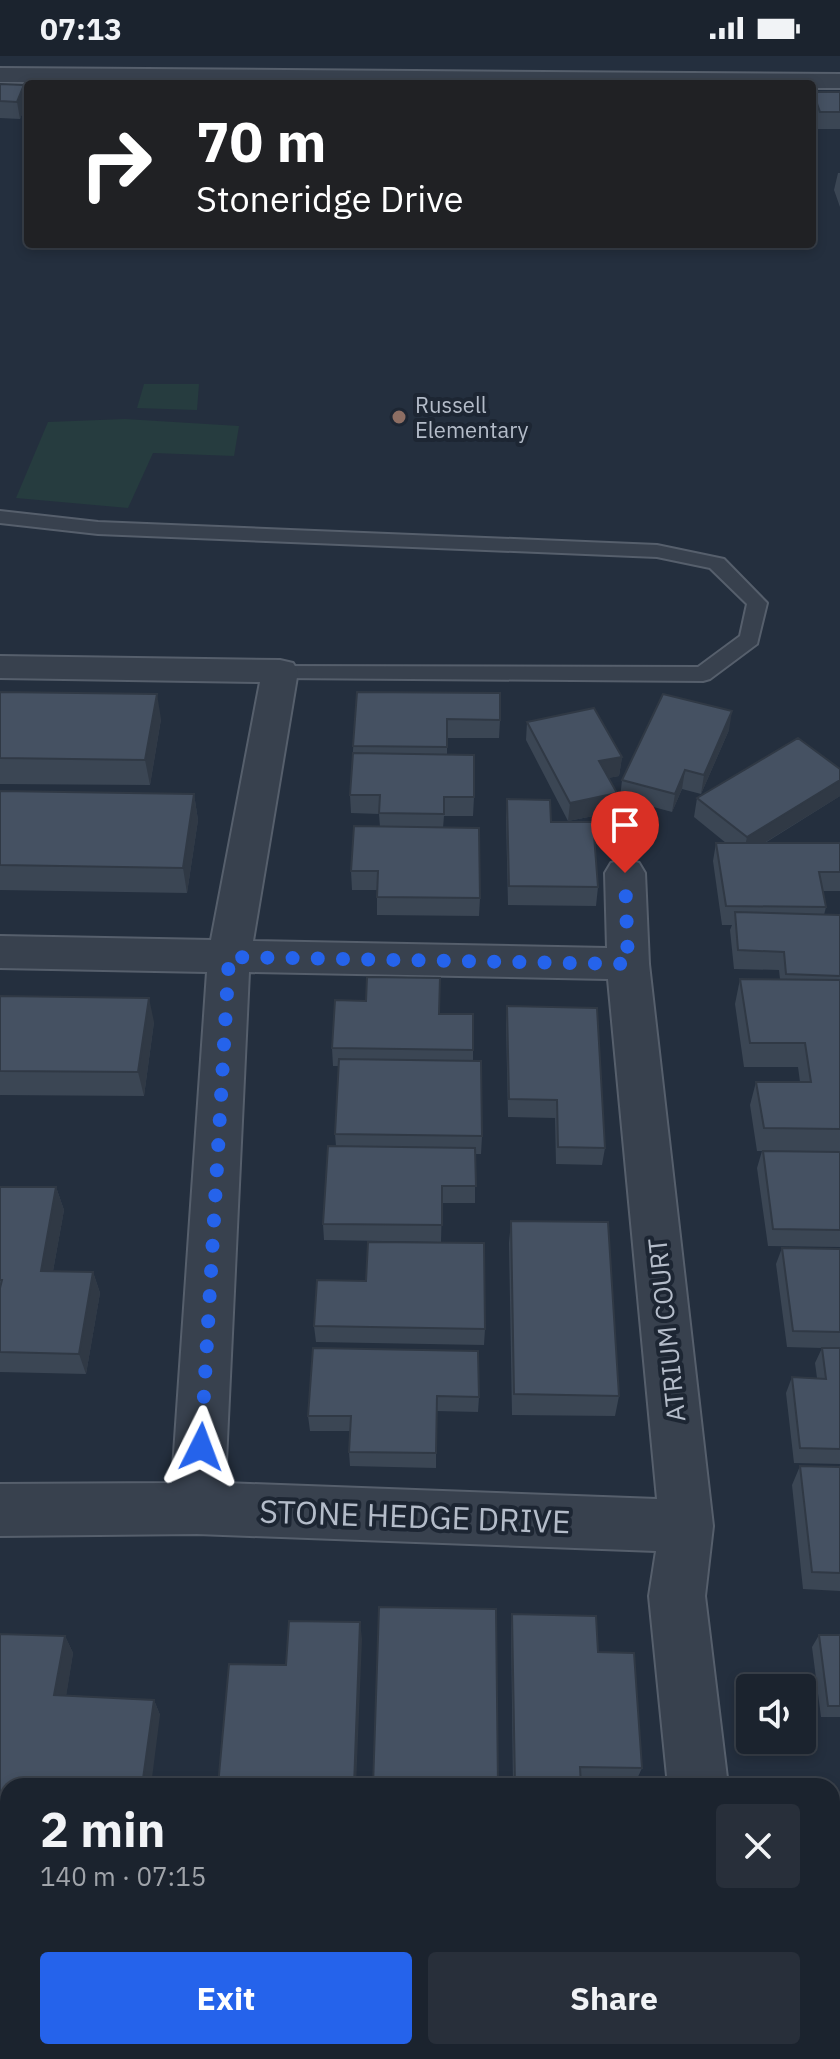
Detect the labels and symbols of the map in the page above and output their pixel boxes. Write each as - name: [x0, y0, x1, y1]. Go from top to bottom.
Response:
- place label: Russell Elementary: [415, 390, 528, 444]
- marker: Russell Elementary: [390, 408, 408, 426]
- pin: [591, 791, 659, 873]
- street label: ATRIUM COURT: [639, 1236, 693, 1424]
- position arrow: [159, 1405, 243, 1489]
- street label: STONE HEDGE DRIVE: [259, 1490, 571, 1542]

